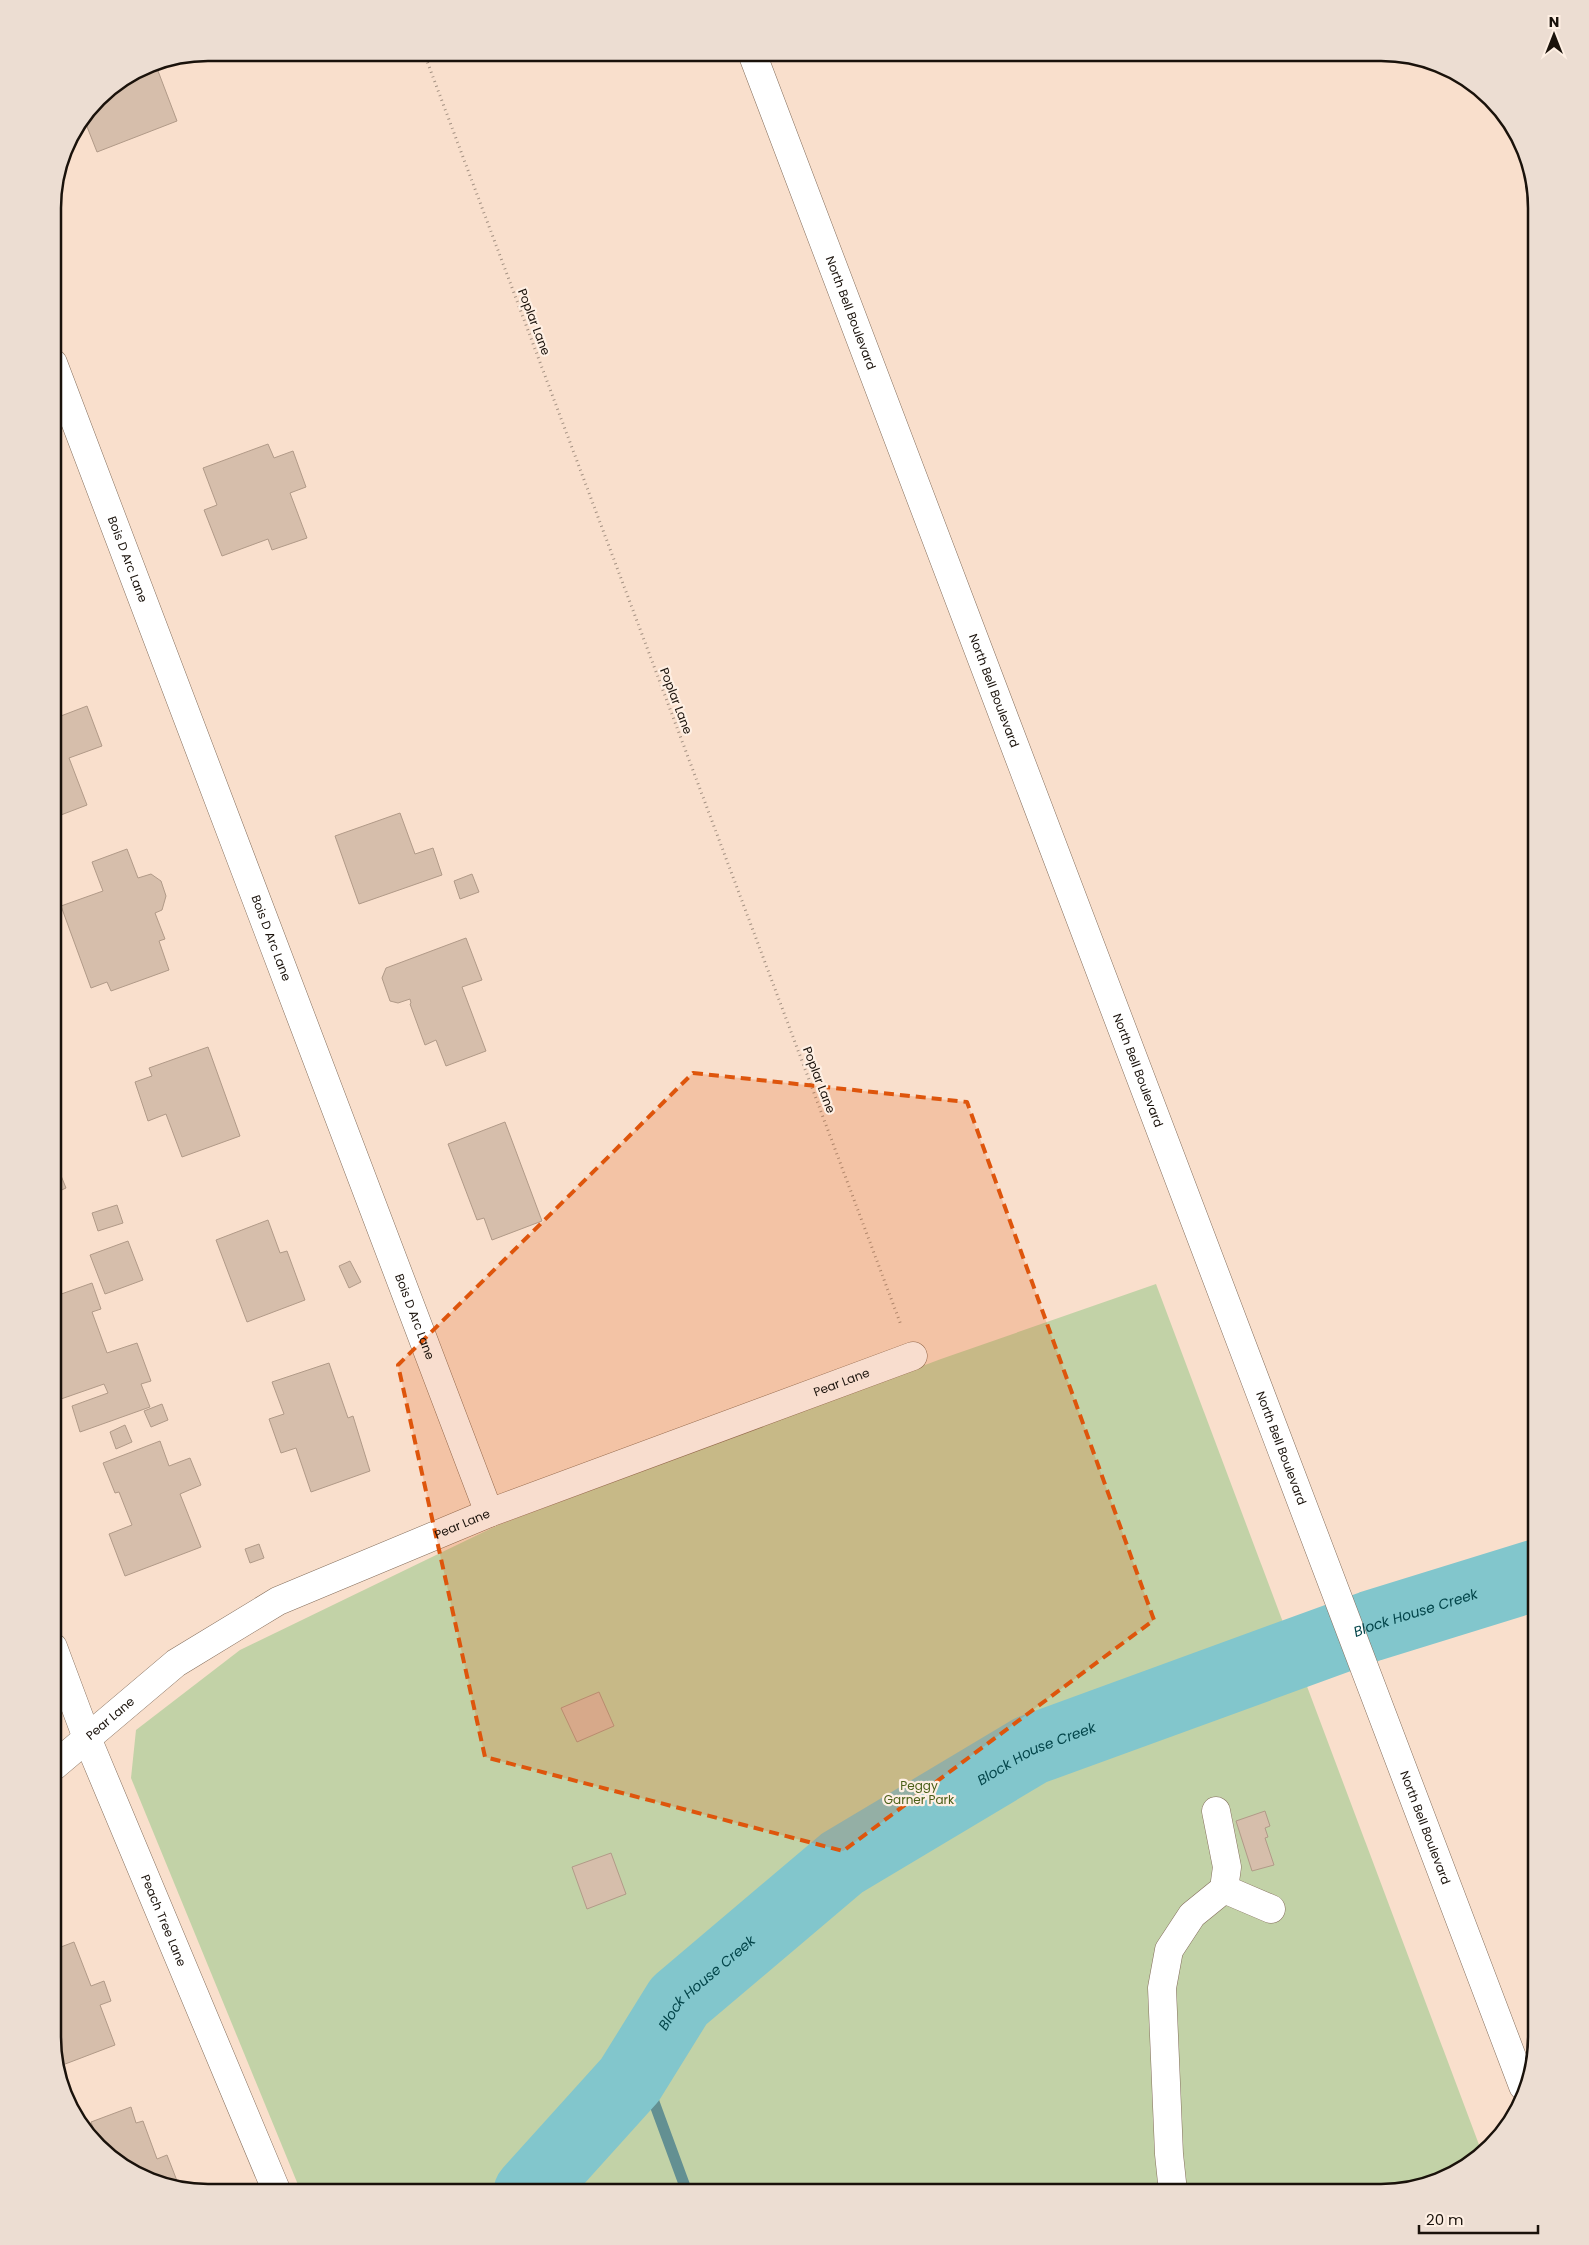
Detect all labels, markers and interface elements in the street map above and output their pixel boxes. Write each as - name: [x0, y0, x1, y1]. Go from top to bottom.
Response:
- north arrow: [1529, 10, 1579, 60]
- text: N: [1549, 12, 1559, 32]
- street label: North Bell Boulevard: [822, 253, 880, 372]
- street label: Poplar Lane: [514, 286, 555, 357]
- street label: Bois D Arc Lane: [104, 514, 152, 605]
- street label: North Bell Boulevard: [965, 631, 1024, 750]
- street label: Poplar Lane: [656, 665, 697, 736]
- street label: Bois D Arc Lane: [247, 892, 296, 983]
- street label: North Bell Boulevard: [1109, 1011, 1168, 1129]
- street label: Poplar Lane: [799, 1044, 840, 1115]
- street label: Bois D Arc Lane: [391, 1271, 439, 1362]
- street label: Pear Lane: [811, 1364, 872, 1400]
- street label: North Bell Boulevard: [1252, 1389, 1311, 1507]
- street label: Pear Lane: [432, 1505, 492, 1543]
- water label: Block House Creek: [1351, 1583, 1481, 1642]
- street label: Pear Lane: [82, 1693, 138, 1744]
- water label: Block House Creek: [973, 1717, 1099, 1790]
- street label: North Bell Boulevard: [1396, 1768, 1455, 1887]
- park label: Peggy Garner Park: [884, 1777, 955, 1808]
- street label: Peach Tree Lane: [137, 1872, 191, 1969]
- water label: Block House Creek: [653, 1930, 760, 2034]
- scale bar: [1419, 2202, 1538, 2234]
- text: 20 m: [1426, 2209, 1464, 2230]

